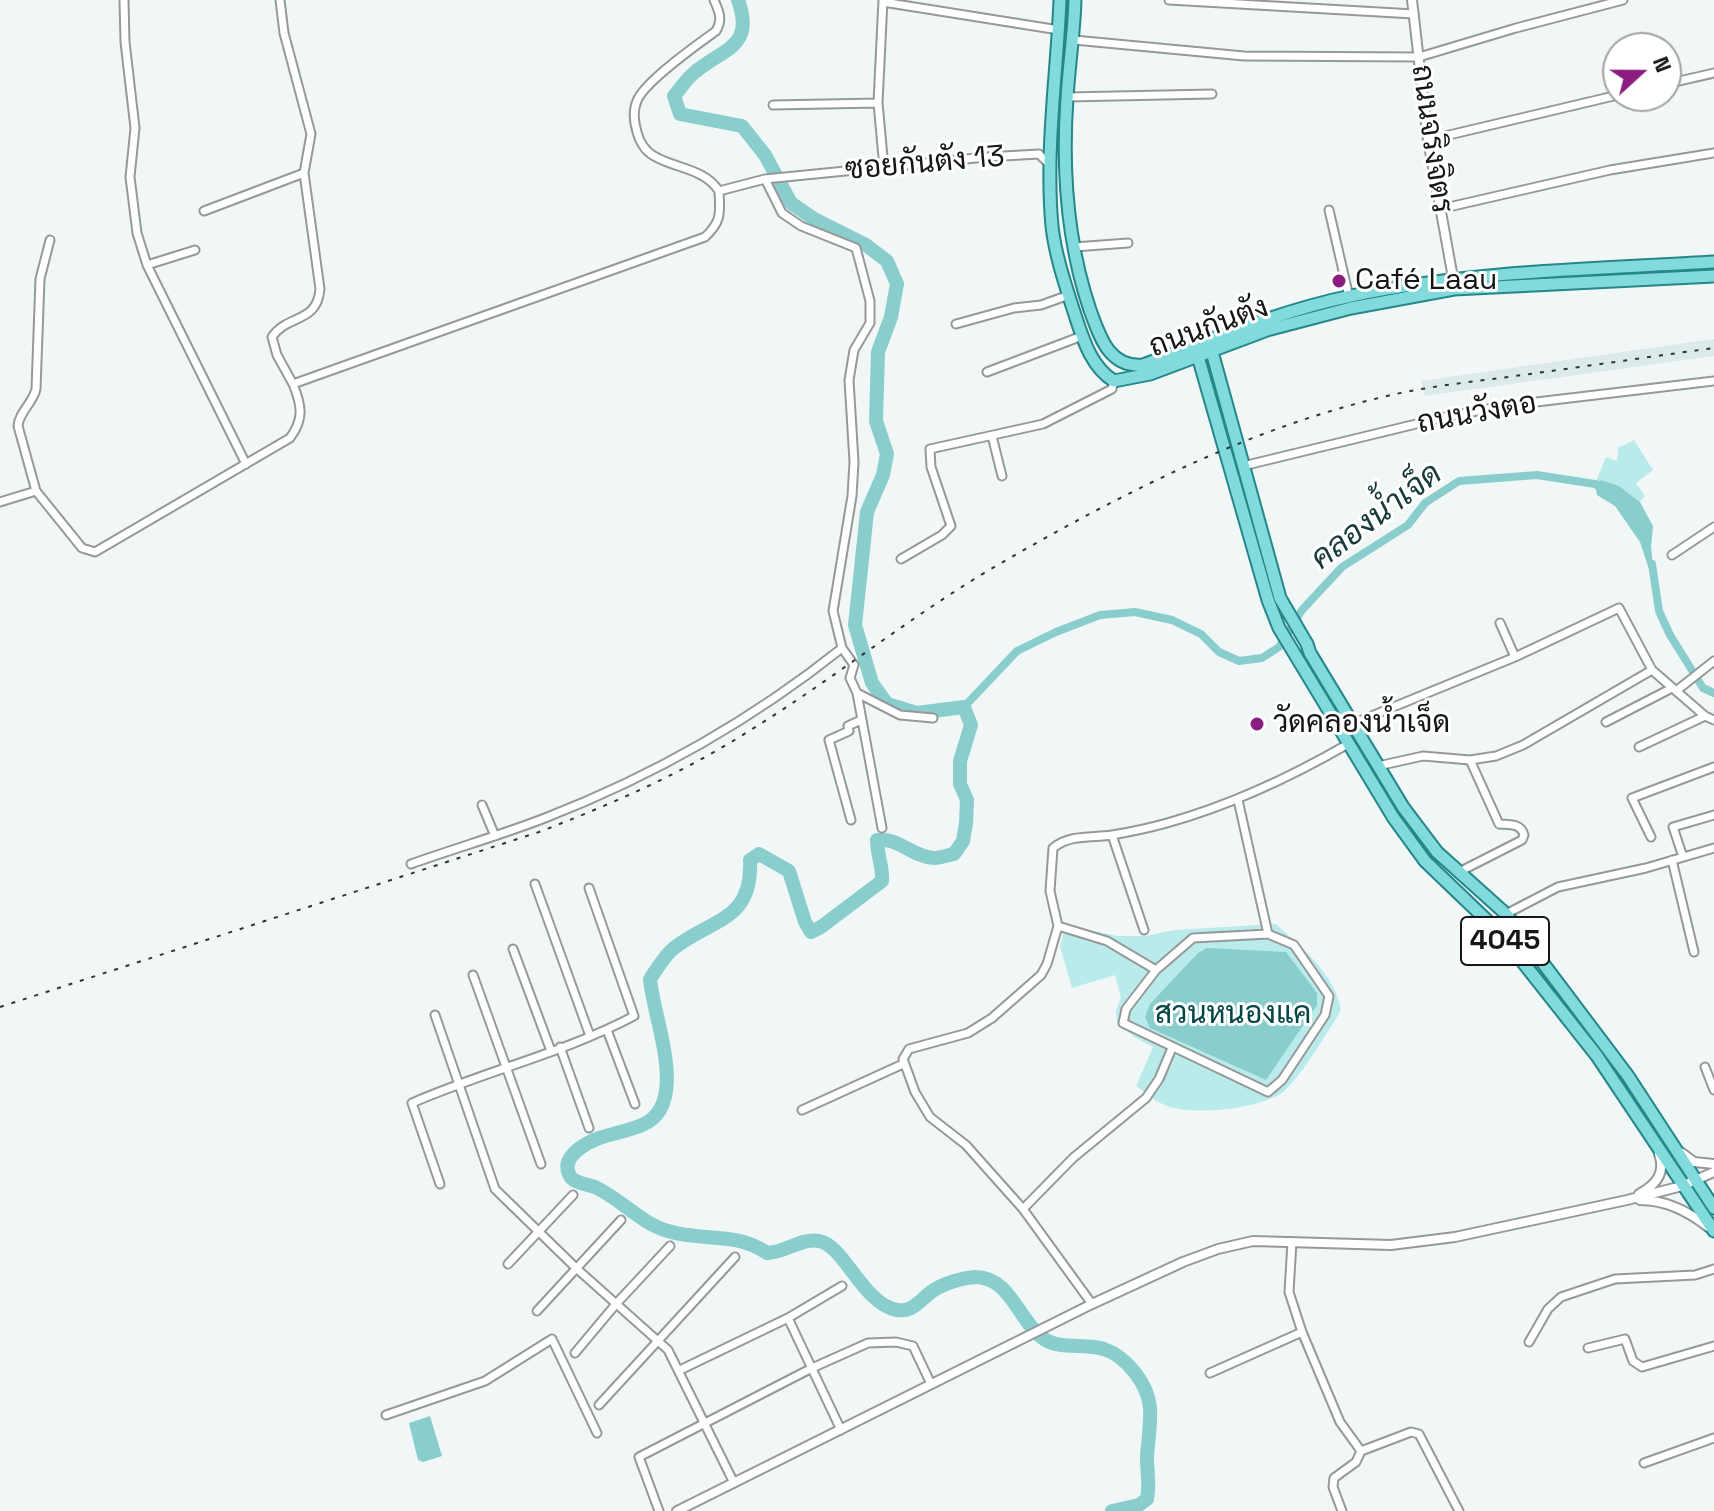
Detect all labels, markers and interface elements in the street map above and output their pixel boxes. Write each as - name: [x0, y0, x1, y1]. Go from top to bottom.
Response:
- north arrow: [1602, 32, 1682, 112]
- text: N: [1647, 52, 1678, 76]
- street label: ถนนจริงจิตร: [1403, 62, 1459, 216]
- street label: ซอยกันตัง 13: [844, 139, 1006, 189]
- place label: Café Laau: [1355, 263, 1497, 299]
- marker: Café Laau: [1330, 272, 1348, 290]
- street label: ถนนกันตัง: [1145, 290, 1273, 366]
- street label: ถนนวังตอ: [1415, 386, 1539, 442]
- water label: คลองน้ำเจ็ด: [1304, 455, 1450, 579]
- place label: วัดคลองน้ำเจ็ด: [1273, 706, 1450, 742]
- marker: วัดคลองน้ำเจ็ด: [1248, 715, 1266, 733]
- road number: 4045: [1461, 917, 1549, 965]
- park label: สวนหนองแค: [1155, 997, 1311, 1033]

